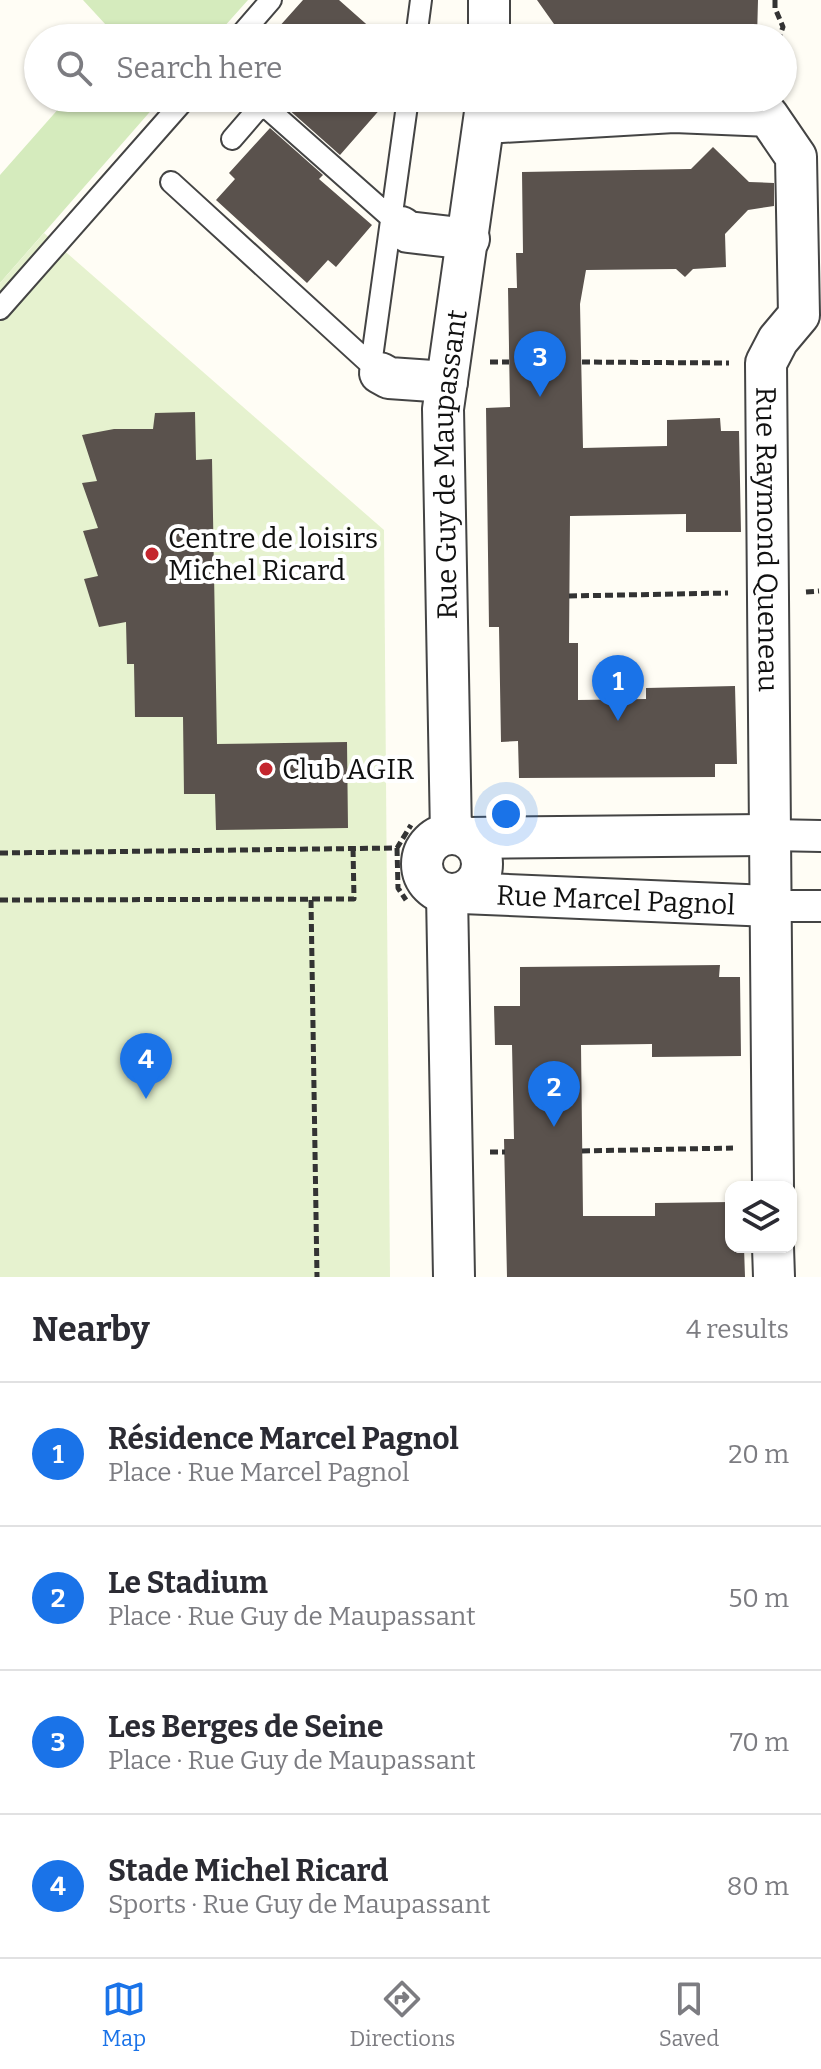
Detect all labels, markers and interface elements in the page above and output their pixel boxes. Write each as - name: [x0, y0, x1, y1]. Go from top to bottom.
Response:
- search box: [24, 24, 797, 112]
- icon: search: [52, 46, 96, 90]
- text: Search here: [116, 50, 283, 86]
- street label: Rue Guy de Maupassant: [426, 307, 473, 620]
- pin: 3: [514, 331, 566, 397]
- street label: Rue Raymond Queneau: [750, 386, 785, 692]
- place label: Centre de loisirs Michel Ricard: [168, 522, 378, 587]
- marker: Centre de loisirs Michel Ricard: [143, 545, 161, 563]
- pin: 1: [592, 655, 644, 721]
- place label: Club AGIR: [282, 753, 415, 786]
- marker: Club AGIR: [257, 760, 275, 778]
- your location: [486, 794, 526, 834]
- street label: Rue Marcel Pagnol: [496, 878, 736, 921]
- pin: 4: [120, 1033, 172, 1099]
- pin: 2: [528, 1061, 580, 1127]
- map controls: [725, 1181, 797, 1253]
- button: layers: [725, 1181, 797, 1253]
- text: Nearby: [32, 1309, 150, 1350]
- text: 4 results: [686, 1314, 789, 1345]
- text: Résidence Marcel Pagnol: [108, 1421, 459, 1457]
- text: 1: [52, 1439, 64, 1470]
- text: 20 m: [728, 1439, 789, 1470]
- text: Place · Rue Marcel Pagnol: [108, 1457, 409, 1488]
- text: Le Stadium: [108, 1565, 268, 1601]
- text: 2: [51, 1583, 65, 1614]
- text: 50 m: [728, 1583, 789, 1614]
- text: Place · Rue Guy de Maupassant: [108, 1601, 476, 1632]
- text: Les Berges de Seine: [108, 1709, 384, 1745]
- text: 3: [51, 1727, 65, 1758]
- text: 70 m: [730, 1727, 789, 1758]
- text: Place · Rue Guy de Maupassant: [108, 1745, 476, 1776]
- text: Stade Michel Ricard: [108, 1853, 388, 1889]
- text: 4: [50, 1871, 66, 1902]
- text: 80 m: [727, 1871, 789, 1902]
- text: Sports · Rue Guy de Maupassant: [108, 1889, 490, 1920]
- tab: Map: [102, 1977, 146, 2052]
- tab: Directions: [350, 1977, 455, 2052]
- tab: Saved: [659, 1977, 719, 2052]

